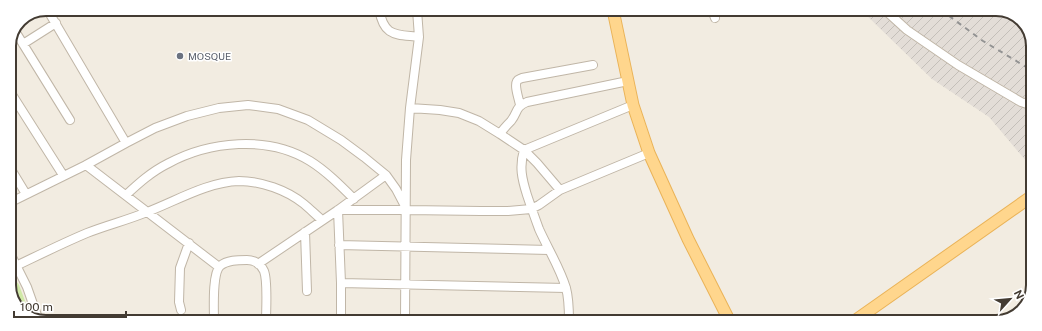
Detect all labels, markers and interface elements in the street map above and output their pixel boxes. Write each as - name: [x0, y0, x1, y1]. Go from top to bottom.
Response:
- place label: MOSQUE: [188, 50, 231, 62]
- marker: MOSQUE: [175, 51, 185, 61]
- north arrow: [990, 279, 1030, 319]
- text: N: [1012, 288, 1026, 301]
- scale bar: [14, 293, 126, 319]
- text: 100 m: [20, 300, 53, 314]

